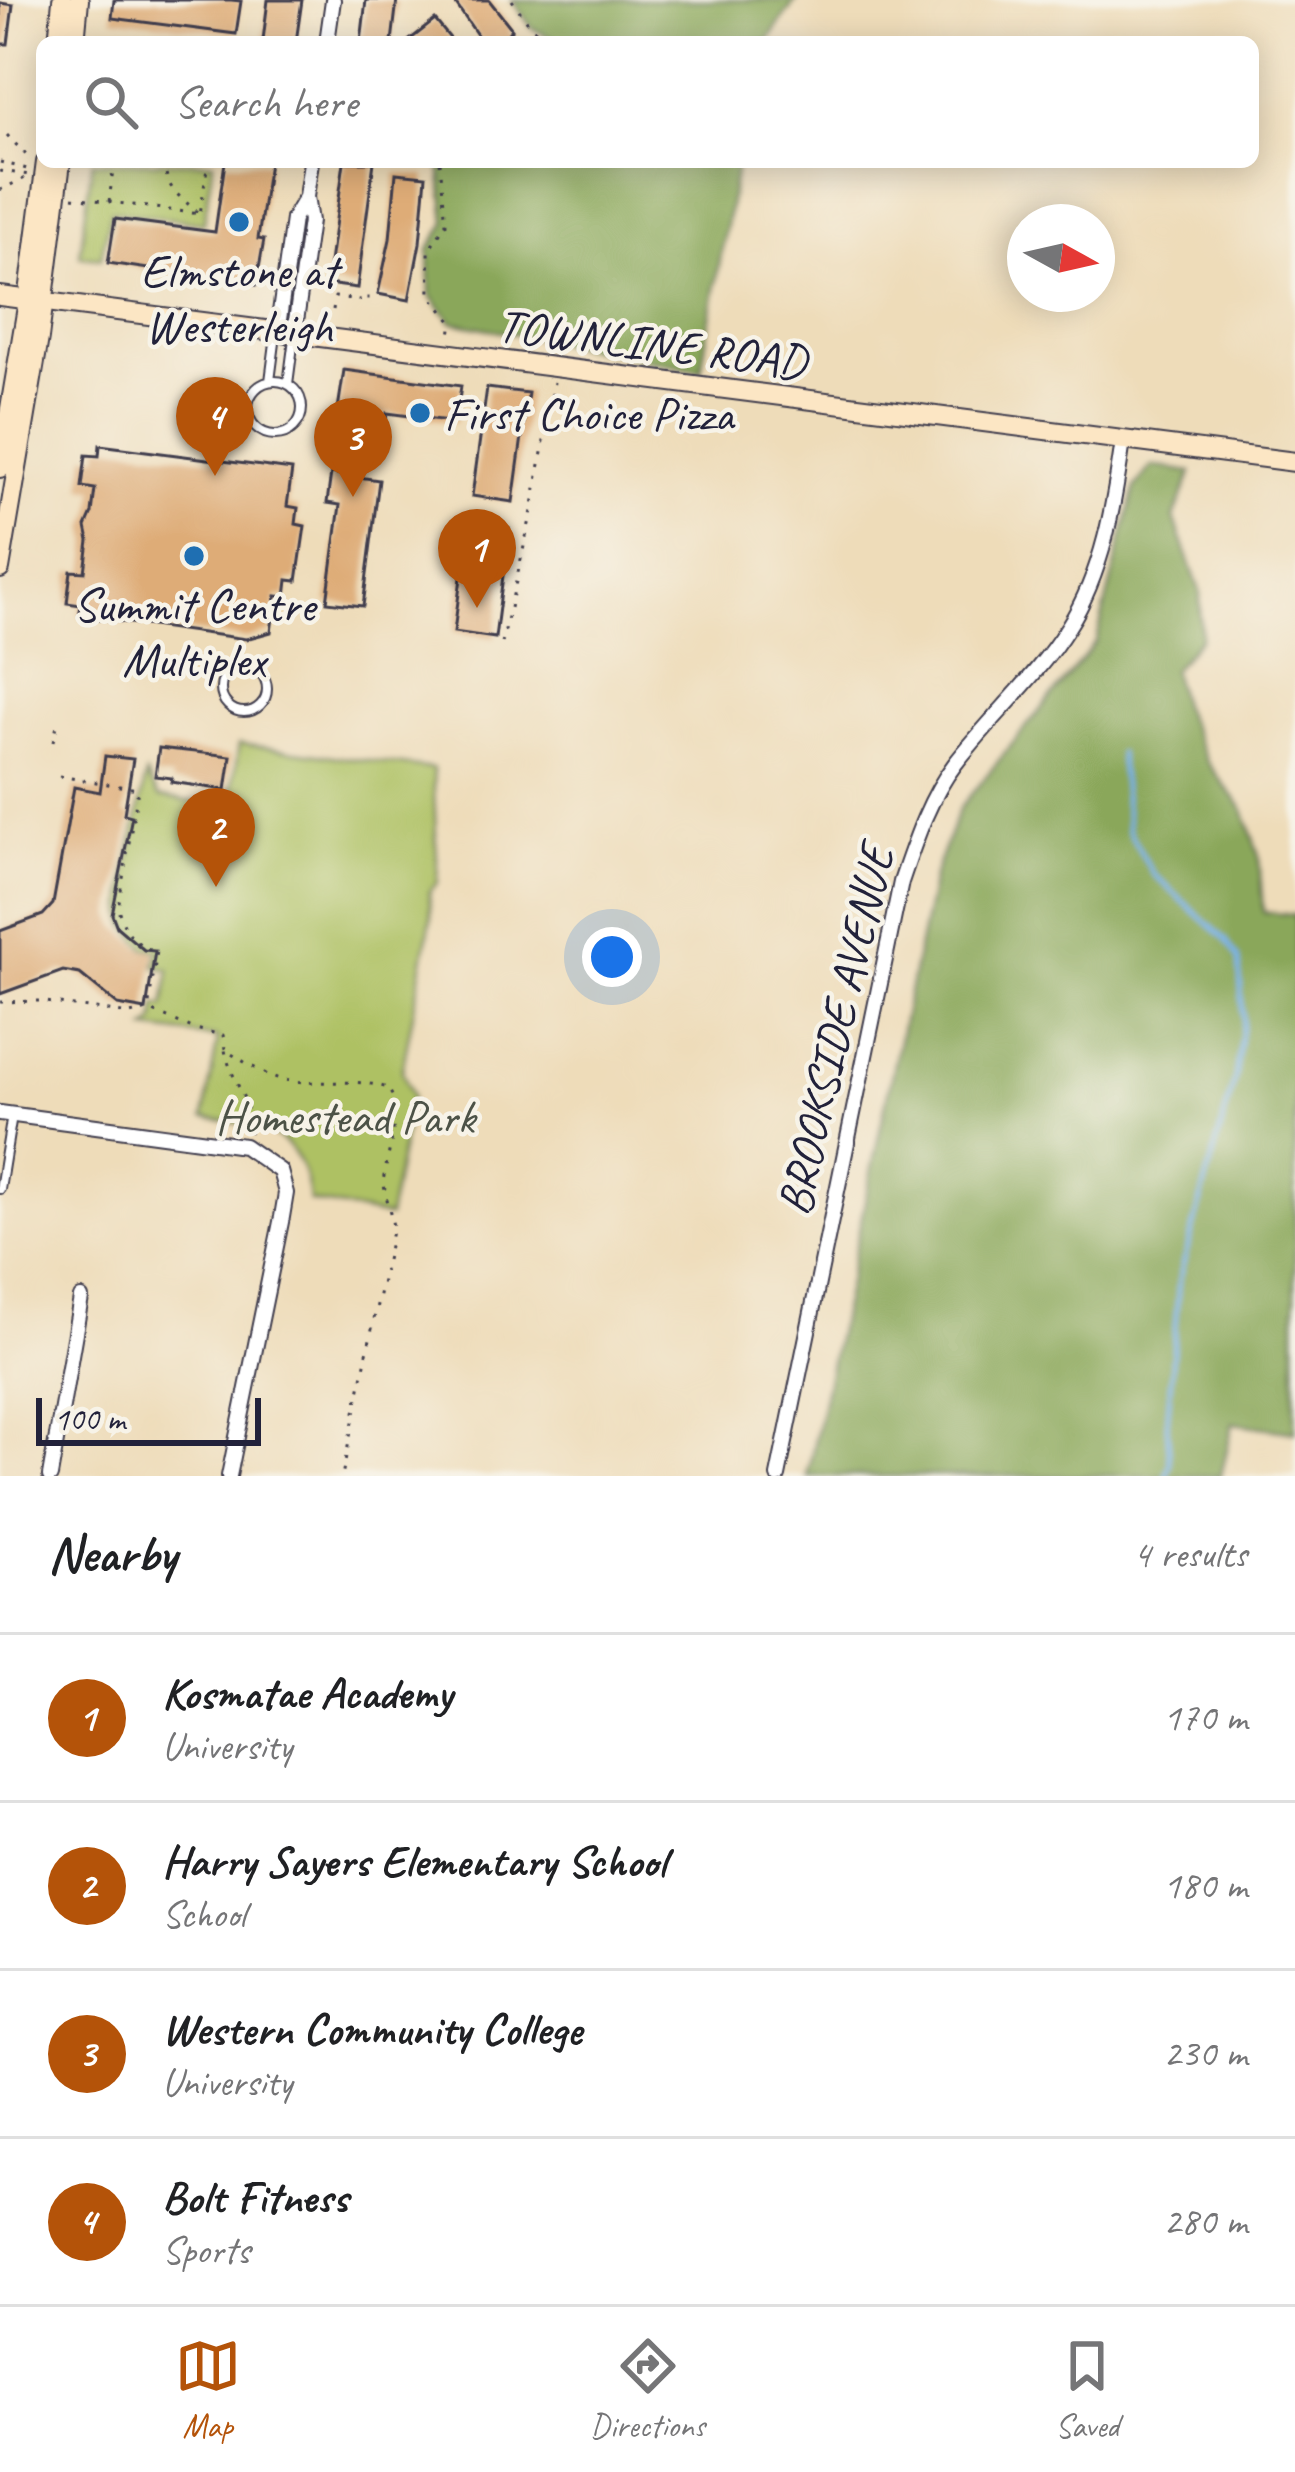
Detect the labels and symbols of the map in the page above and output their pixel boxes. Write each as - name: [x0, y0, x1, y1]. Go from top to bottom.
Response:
- north arrow: [1007, 204, 1115, 312]
- marker: Elmstone at Westerleigh: [226, 209, 252, 235]
- place label: Elmstone at Westerleigh: [141, 241, 343, 356]
- street label: TOWNLINE ROAD: [494, 294, 814, 392]
- pin: 4: [176, 377, 254, 476]
- place label: First Choice Pizza: [444, 384, 736, 444]
- pin: 3: [314, 398, 392, 497]
- marker: First Choice Pizza: [407, 400, 433, 426]
- pin: 1: [438, 509, 516, 608]
- marker: Summit Centre Multiplex: [181, 543, 207, 569]
- place label: Summit Centre Multiplex: [73, 575, 318, 690]
- pin: 2: [177, 788, 255, 887]
- street label: BROOKSIDE AVENUE: [763, 834, 908, 1221]
- your location: [582, 927, 642, 987]
- park label: Homestead Park: [215, 1087, 478, 1147]
- scale bar: [36, 1392, 261, 1445]

